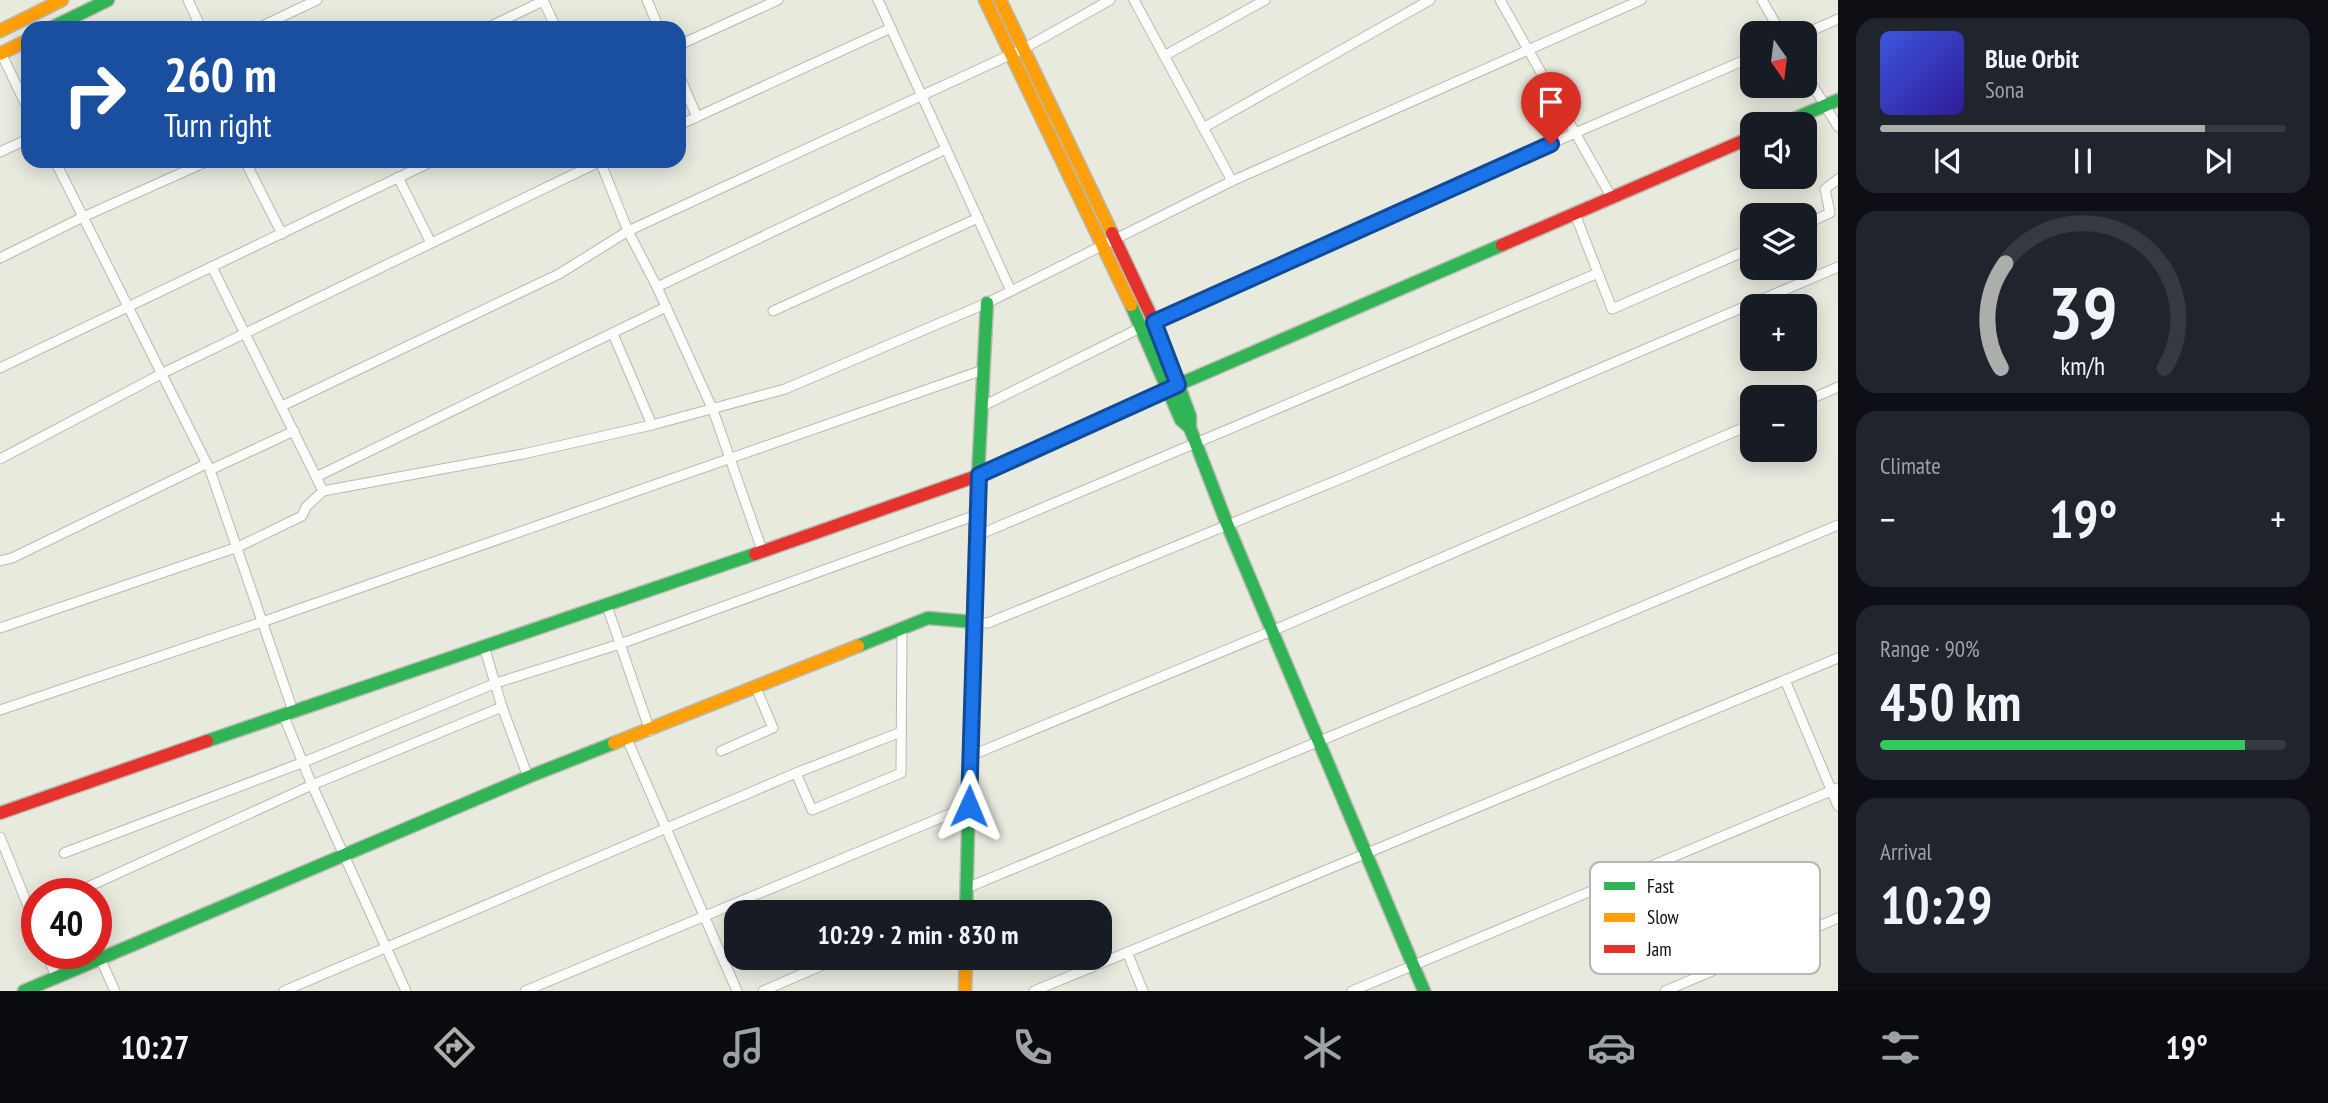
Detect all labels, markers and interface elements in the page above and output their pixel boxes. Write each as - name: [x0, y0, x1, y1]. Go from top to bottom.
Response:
- north arrow: [1740, 21, 1816, 98]
- map controls: [1740, 21, 1817, 462]
- text: 260 m: [164, 42, 277, 106]
- text: Blue Orbit: [1985, 42, 2079, 75]
- icon: right: [49, 49, 140, 140]
- pin: [1521, 72, 1581, 144]
- text: Sona: [1985, 75, 2024, 104]
- icon: arrive: [1532, 83, 1570, 121]
- text: Turn right: [164, 104, 272, 146]
- button: sound: [1740, 112, 1817, 189]
- icon: previous: [1929, 142, 1967, 180]
- icon: pause: [2064, 142, 2102, 180]
- icon: next: [2199, 142, 2237, 180]
- button: layers: [1740, 203, 1817, 280]
- text: 39: [2048, 265, 2118, 359]
- button: +: [1740, 294, 1817, 371]
- text: km/h: [2061, 350, 2105, 382]
- button: −: [1740, 385, 1817, 462]
- text: Climate: [1880, 451, 1941, 480]
- text: 19°: [2049, 485, 2117, 552]
- text: −: [1880, 494, 1896, 543]
- text: +: [2270, 494, 2286, 543]
- text: Range · 90%: [1880, 634, 1980, 663]
- text: 450 km: [1880, 668, 2021, 735]
- position arrow: [932, 769, 1006, 843]
- text: Arrival: [1880, 837, 1932, 866]
- legend: [1590, 862, 1820, 974]
- text: 10:29: [1880, 871, 1992, 938]
- text: Fast: [1647, 874, 1675, 898]
- speed limit sign: 40: [21, 878, 112, 969]
- text: Slow: [1647, 905, 1680, 929]
- text: 10:29 · 2 min · 830 m: [818, 918, 1018, 951]
- text: Jam: [1646, 937, 1672, 961]
- icon: directions: [430, 1023, 479, 1072]
- icon: music: [719, 1023, 768, 1072]
- icon: phone: [1008, 1023, 1057, 1072]
- icon: climate: [1298, 1023, 1347, 1072]
- icon: car: [1587, 1023, 1636, 1072]
- icon: filters: [1876, 1023, 1925, 1072]
- text: 10:27: [120, 1026, 189, 1068]
- text: 19°: [2166, 1026, 2208, 1068]

